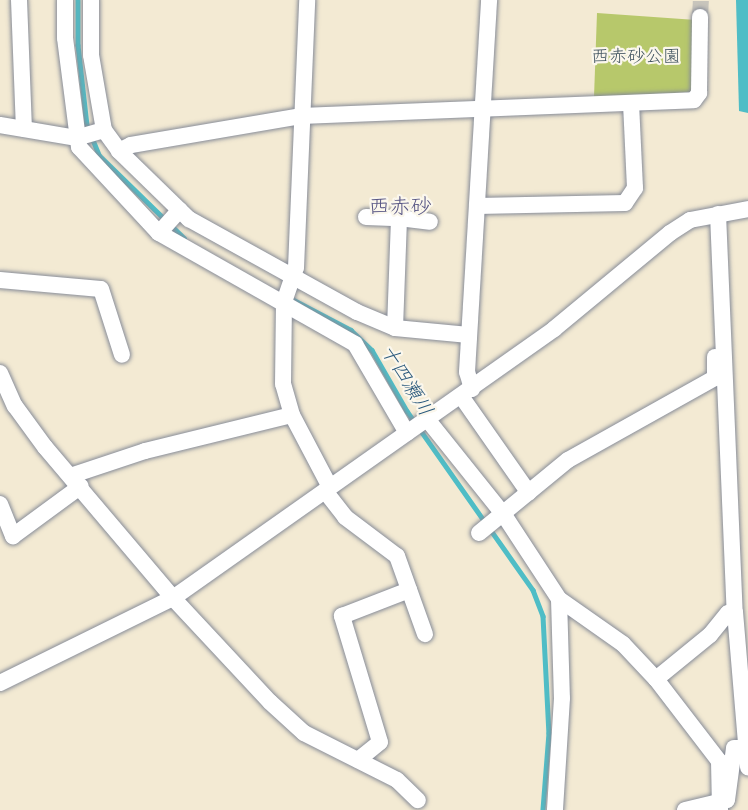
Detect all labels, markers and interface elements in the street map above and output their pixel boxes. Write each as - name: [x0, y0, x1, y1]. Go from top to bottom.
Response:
- park label: 西赤砂公園: [591, 45, 681, 67]
- district label: 西赤砂: [369, 193, 431, 219]
- water label: 十四瀬川: [376, 340, 438, 420]

